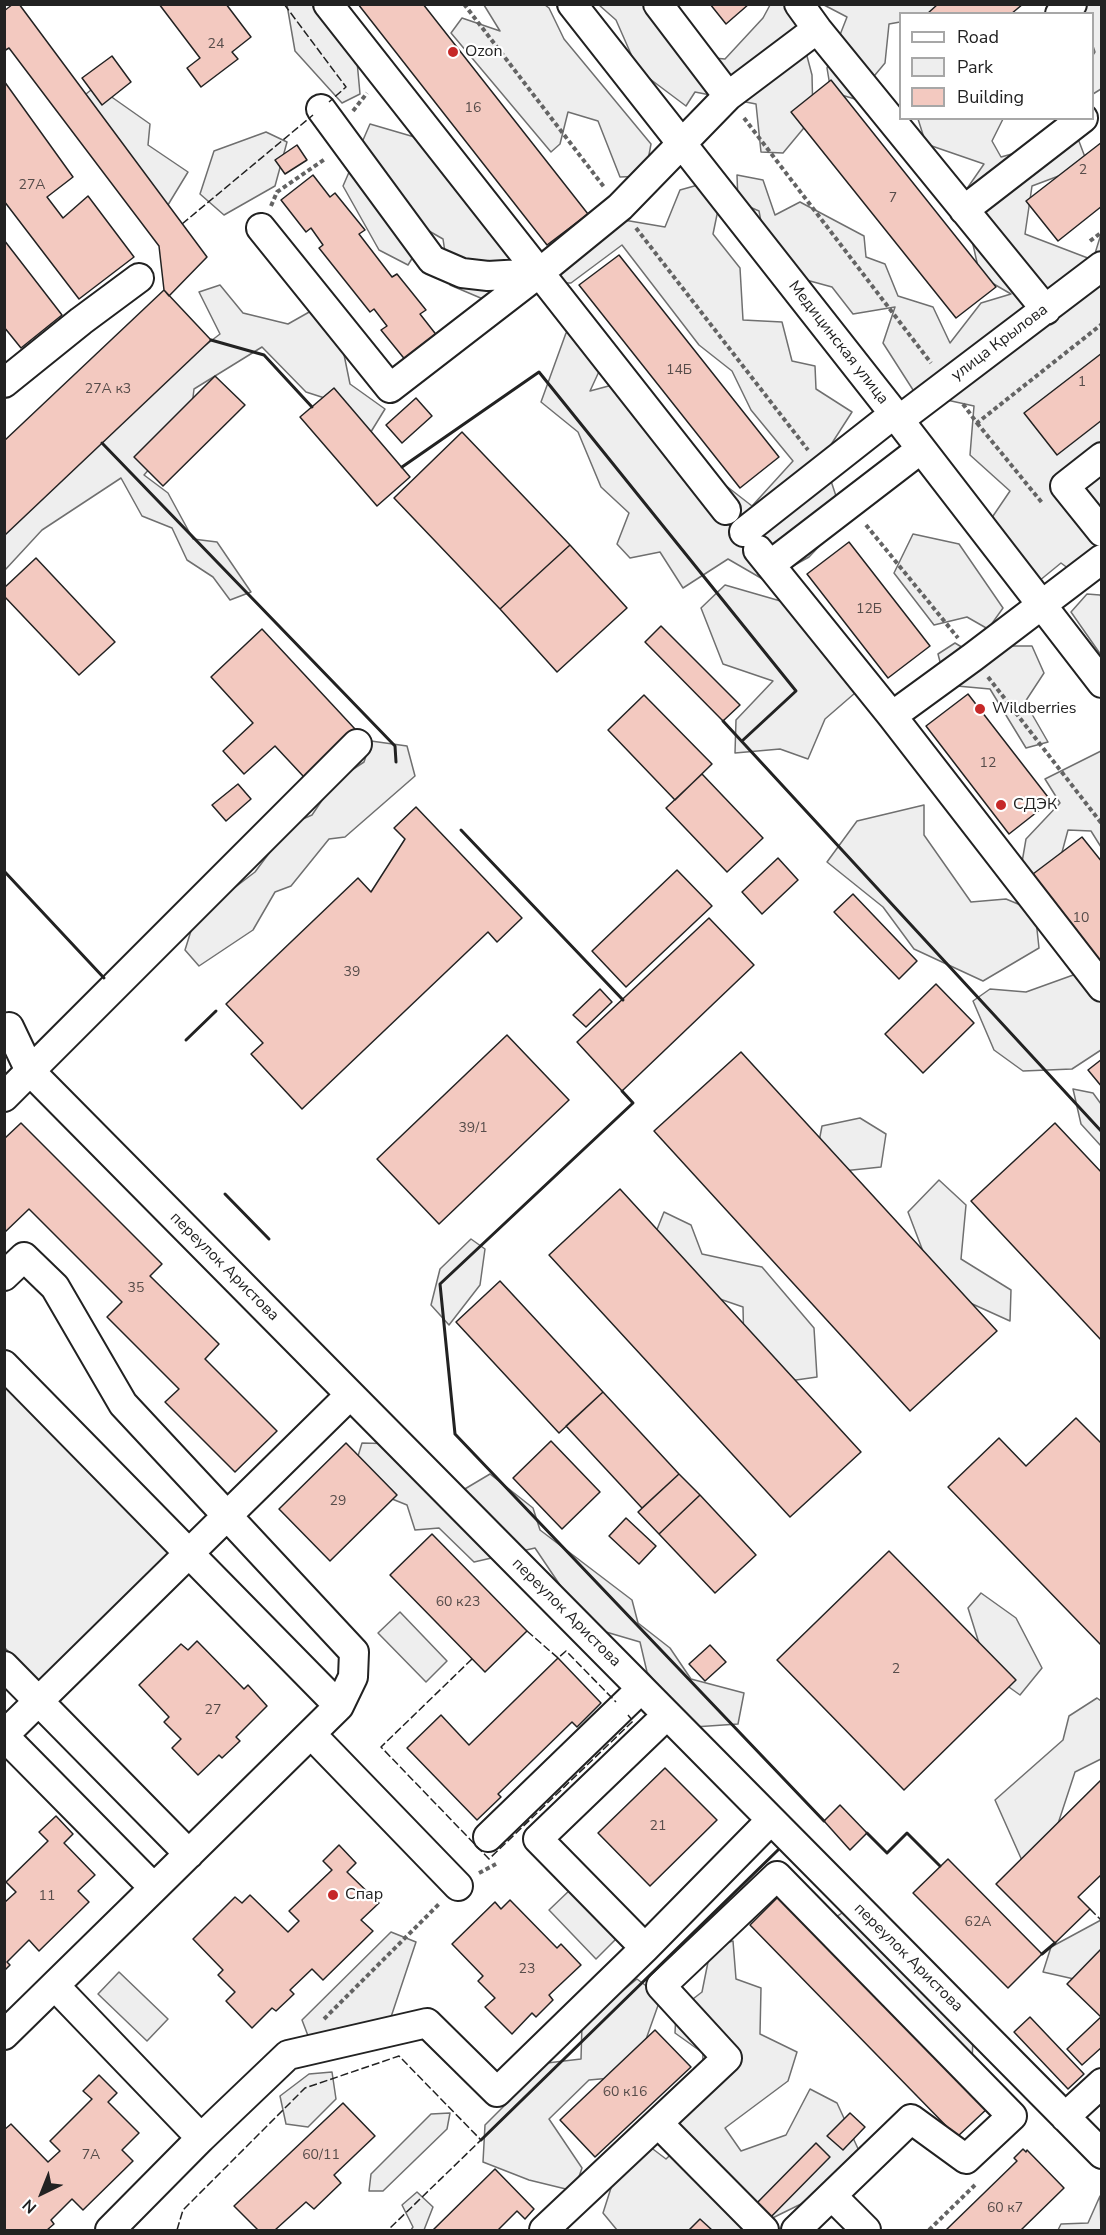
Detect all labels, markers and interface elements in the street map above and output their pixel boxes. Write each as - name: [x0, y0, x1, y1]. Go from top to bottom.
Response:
- legend: [899, 12, 1094, 120]
- text: Road: [957, 25, 999, 49]
- house number: 24: [208, 37, 224, 53]
- place label: Ozon: [465, 42, 503, 62]
- marker: Ozon: [446, 45, 460, 59]
- text: Park: [957, 55, 993, 79]
- text: Building: [957, 85, 1024, 109]
- house number: 16: [465, 101, 481, 117]
- house number: 2: [1079, 163, 1087, 179]
- house number: 27А: [18, 178, 46, 194]
- house number: 7: [889, 191, 897, 207]
- street label: Медицинская улица: [784, 277, 892, 409]
- street label: улица Крылова: [948, 300, 1052, 386]
- house number: 14Б: [666, 363, 692, 379]
- house number: 1: [1078, 375, 1086, 391]
- house number: 27А к3: [85, 382, 131, 398]
- house number: 12Б: [856, 602, 882, 618]
- place label: Wildberries: [992, 699, 1077, 719]
- marker: Wildberries: [973, 702, 987, 716]
- house number: 12: [980, 756, 996, 772]
- place label: СДЭК: [1013, 795, 1057, 815]
- marker: СДЭК: [994, 798, 1008, 812]
- house number: 10: [1073, 911, 1089, 927]
- house number: 39: [344, 965, 360, 981]
- house number: 39/1: [458, 1121, 488, 1137]
- street label: переулок Аристова: [165, 1208, 283, 1326]
- house number: 35: [128, 1281, 144, 1297]
- house number: 29: [330, 1494, 346, 1510]
- street label: переулок Аристова: [507, 1554, 625, 1672]
- house number: 60 к23: [436, 1595, 480, 1611]
- house number: 2: [892, 1662, 900, 1678]
- house number: 27: [205, 1703, 221, 1719]
- house number: 21: [650, 1819, 666, 1835]
- place label: Спар: [345, 1885, 383, 1905]
- marker: Спар: [326, 1888, 340, 1902]
- house number: 11: [39, 1889, 55, 1905]
- street label: переулок Аристова: [849, 1899, 967, 2017]
- house number: 62А: [964, 1915, 992, 1931]
- house number: 23: [519, 1962, 535, 1978]
- house number: 60 к16: [603, 2085, 647, 2101]
- house number: 7А: [82, 2148, 100, 2164]
- house number: 60/11: [302, 2148, 340, 2164]
- north arrow: [12, 2163, 72, 2223]
- text: N: [18, 2194, 42, 2218]
- house number: 60 к7: [987, 2201, 1023, 2217]

